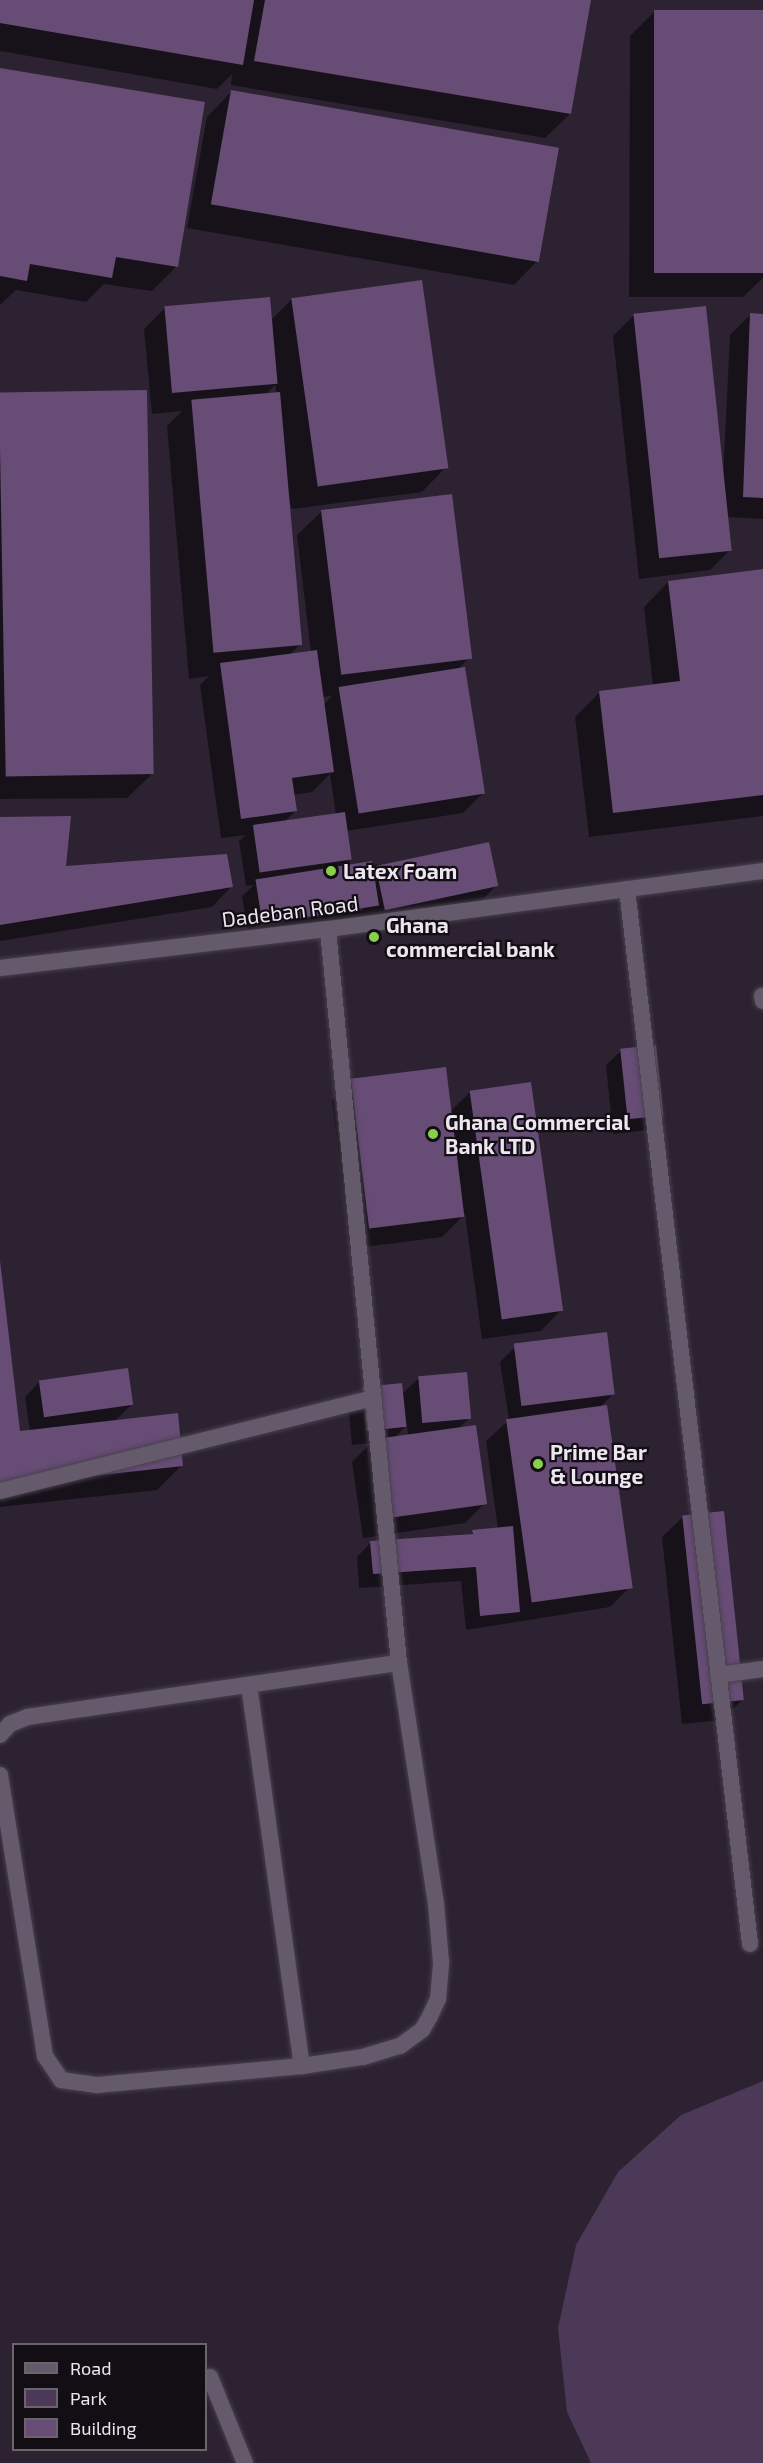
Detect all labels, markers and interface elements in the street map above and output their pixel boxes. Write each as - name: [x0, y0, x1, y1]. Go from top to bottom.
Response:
- place label: Latex Foam: [343, 858, 457, 884]
- marker: Latex Foam: [324, 864, 338, 878]
- street label: Dadeban Road: [220, 890, 360, 932]
- place label: Ghana commercial bank: [386, 912, 555, 962]
- marker: Ghana commercial bank: [367, 930, 381, 944]
- place label: Ghana Commercial Bank LTD: [445, 1109, 630, 1159]
- marker: Ghana Commercial Bank LTD: [426, 1127, 440, 1141]
- place label: Prime Bar & Lounge: [550, 1439, 647, 1489]
- marker: Prime Bar & Lounge: [531, 1457, 545, 1471]
- legend: [12, 2343, 207, 2451]
- text: Road: [70, 2357, 111, 2379]
- text: Park: [70, 2387, 107, 2409]
- text: Building: [70, 2417, 137, 2439]

